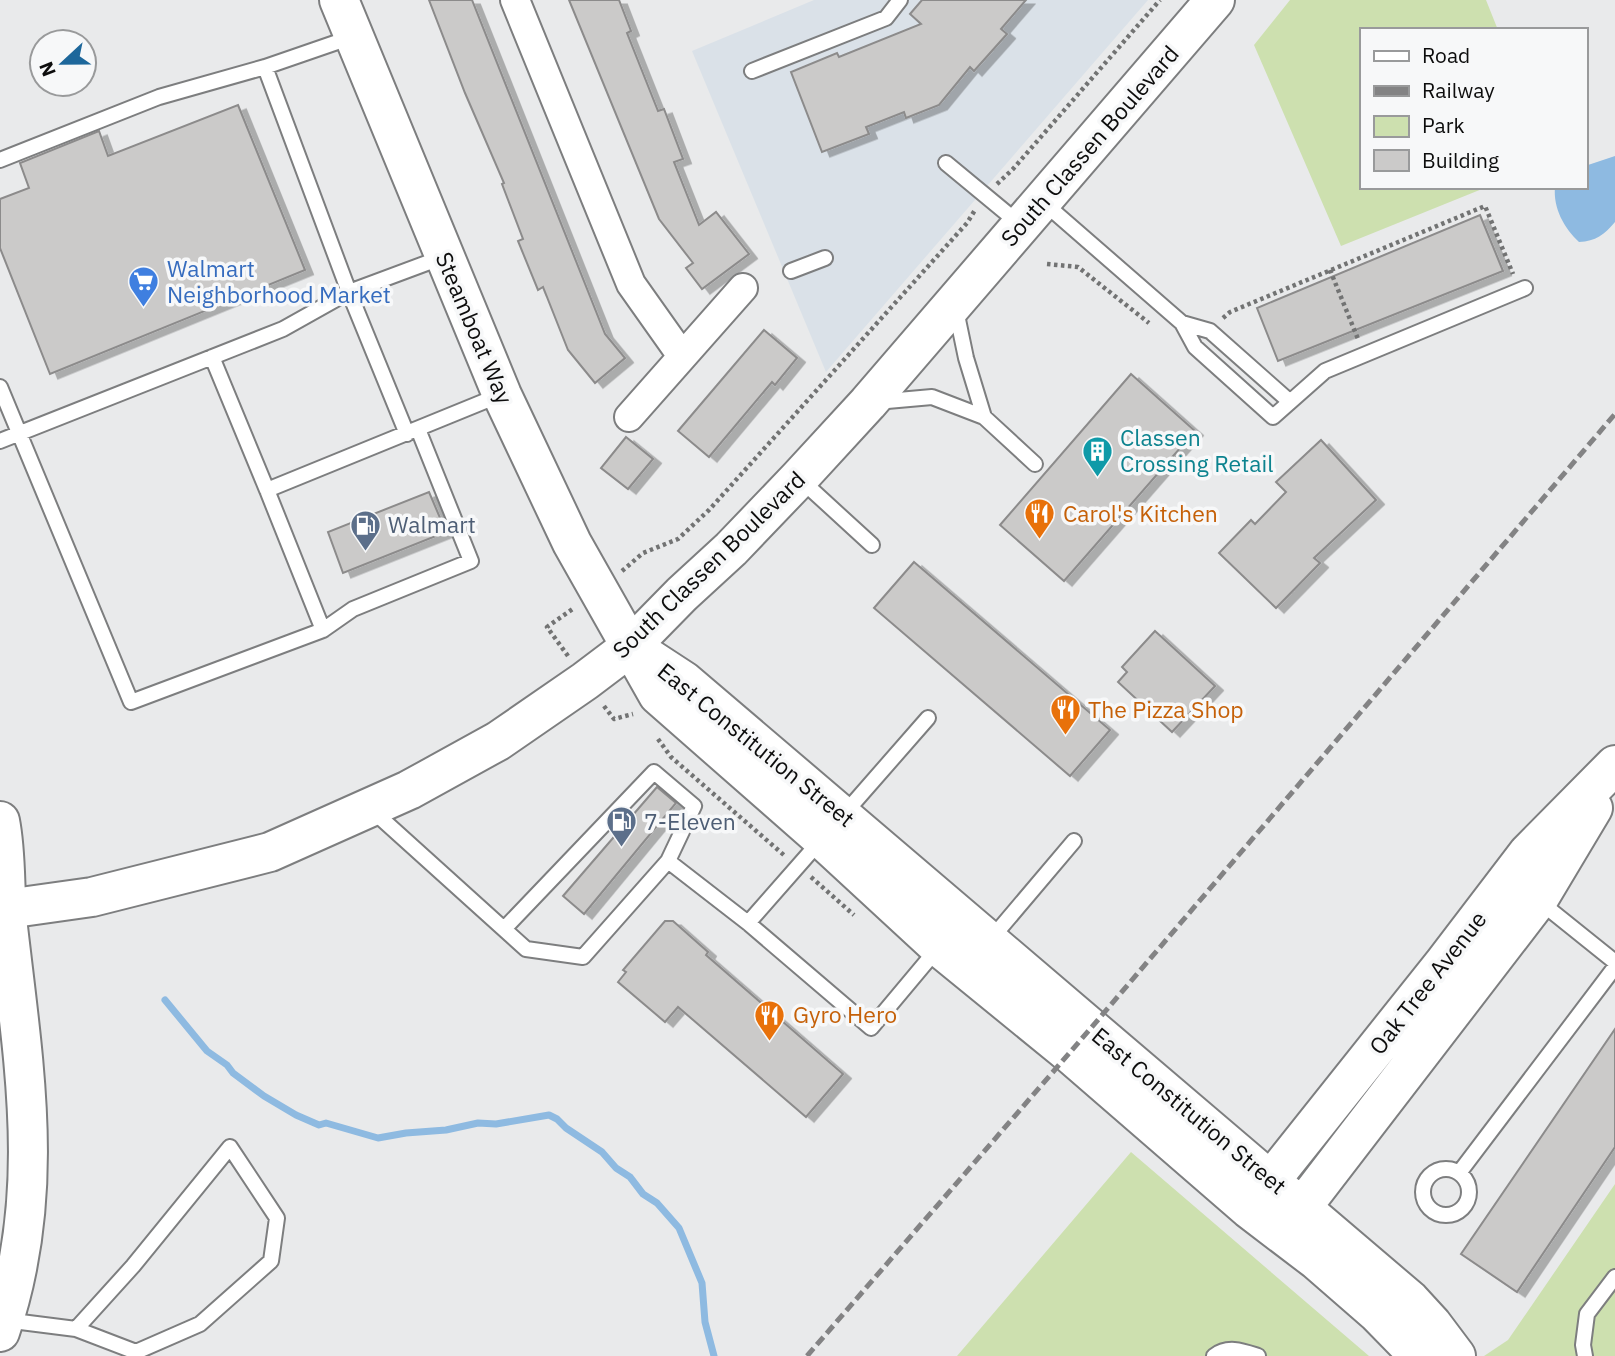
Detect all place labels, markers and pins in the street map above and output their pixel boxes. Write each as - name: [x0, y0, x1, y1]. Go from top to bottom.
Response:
- place label: Walmart Neighborhood Market: [167, 253, 391, 309]
- supermarket icon: Walmart Neighborhood Market: [127, 265, 161, 309]
- place label: Classen Crossing Retail: [1120, 422, 1274, 478]
- building icon: Classen Crossing Retail: [1080, 434, 1114, 478]
- restaurant icon: Carol's Kitchen: [1023, 497, 1057, 541]
- place label: Carol's Kitchen: [1063, 498, 1218, 528]
- fuel station icon: Walmart: [348, 508, 382, 552]
- place label: Walmart: [388, 509, 476, 539]
- restaurant icon: The Pizza Shop: [1048, 693, 1082, 737]
- place label: The Pizza Shop: [1088, 694, 1244, 724]
- fuel station icon: 7-Eleven: [604, 805, 638, 849]
- place label: 7-Eleven: [644, 806, 736, 836]
- restaurant icon: Gyro Hero: [753, 998, 787, 1042]
- place label: Gyro Hero: [793, 999, 897, 1029]

